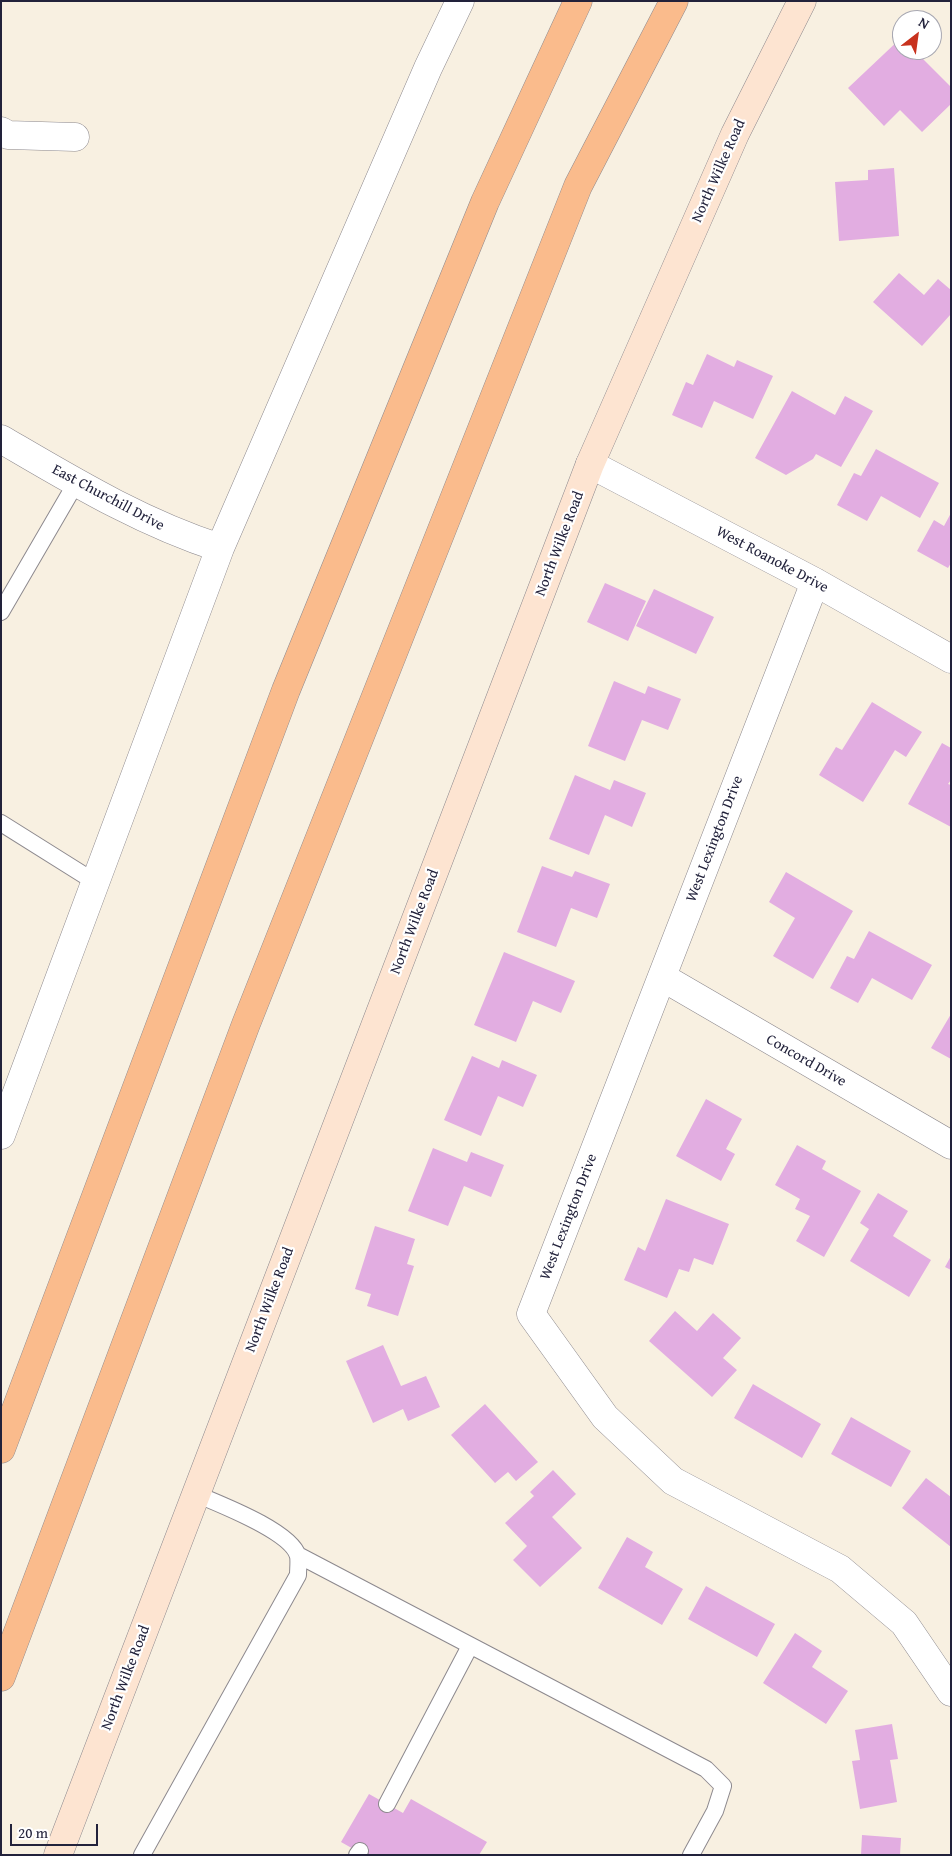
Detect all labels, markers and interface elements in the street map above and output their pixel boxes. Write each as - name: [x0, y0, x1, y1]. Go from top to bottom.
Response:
- north arrow: [892, 10, 942, 60]
- text: N: [915, 12, 933, 34]
- street label: North Wilke Road: [688, 117, 750, 225]
- street label: East Churchill Drive: [49, 461, 167, 535]
- street label: North Wilke Road: [532, 489, 588, 599]
- street label: West Roanoke Drive: [713, 523, 831, 597]
- street label: West Lexington Drive: [683, 773, 747, 905]
- street label: North Wilke Road: [387, 867, 443, 977]
- street label: Concord Drive: [763, 1031, 849, 1091]
- street label: West Lexington Drive: [537, 1151, 601, 1283]
- street label: North Wilke Road: [242, 1245, 298, 1355]
- street label: North Wilke Road: [98, 1623, 154, 1733]
- scale bar: [12, 1814, 100, 1846]
- text: 20 m: [18, 1822, 48, 1843]

